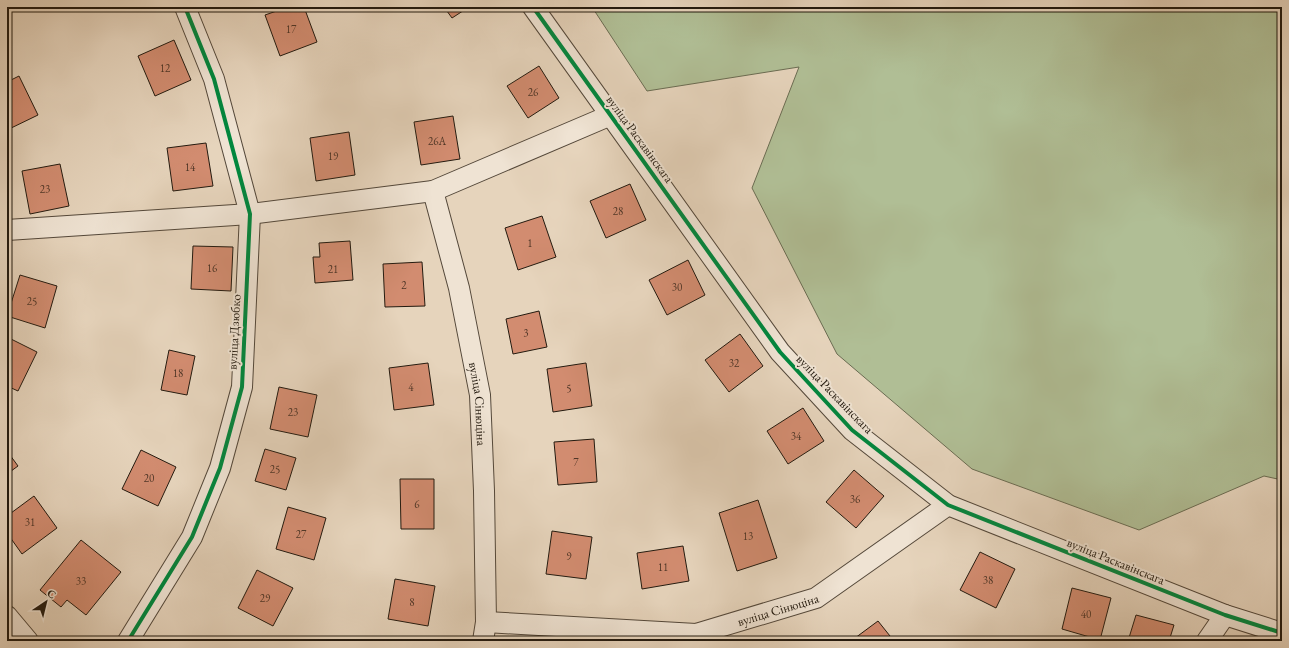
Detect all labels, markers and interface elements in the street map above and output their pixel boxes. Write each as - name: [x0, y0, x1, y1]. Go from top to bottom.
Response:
- house number: 17: [286, 22, 297, 36]
- house number: 12: [160, 61, 171, 75]
- house number: 26: [528, 85, 539, 99]
- street label: вуліца Раскавінскага: [603, 92, 678, 187]
- house number: 26А: [428, 134, 446, 148]
- house number: 19: [328, 149, 339, 163]
- house number: 14: [185, 160, 196, 174]
- house number: 23: [40, 182, 50, 196]
- house number: 28: [613, 204, 623, 218]
- house number: 1: [527, 236, 533, 250]
- house number: 16: [207, 261, 218, 275]
- house number: 21: [328, 262, 338, 276]
- house number: 2: [401, 278, 407, 292]
- house number: 30: [672, 280, 682, 294]
- house number: 25: [27, 294, 37, 308]
- street label: вуліца Дзюбко: [224, 294, 244, 370]
- house number: 3: [523, 326, 529, 340]
- street label: вуліца Раскавінскага: [793, 351, 878, 438]
- house number: 32: [729, 356, 740, 370]
- street label: вуліца Сінюціна: [465, 360, 491, 447]
- house number: 18: [173, 366, 183, 380]
- house number: 4: [408, 380, 414, 394]
- house number: 5: [566, 381, 572, 395]
- house number: 23: [288, 405, 298, 419]
- house number: 34: [791, 429, 802, 443]
- house number: 7: [573, 455, 579, 469]
- house number: 25: [270, 462, 280, 476]
- house number: 20: [144, 471, 154, 485]
- house number: 36: [850, 492, 861, 506]
- house number: 6: [414, 497, 420, 511]
- house number: 31: [25, 515, 35, 529]
- house number: 27: [296, 527, 307, 541]
- house number: 13: [743, 529, 753, 543]
- street label: вуліца Раскавінскага: [1065, 534, 1168, 589]
- house number: 9: [566, 549, 572, 563]
- house number: 11: [658, 560, 668, 574]
- house number: 38: [983, 573, 993, 587]
- house number: 33: [76, 574, 86, 588]
- north arrow: [26, 582, 66, 622]
- text: С: [45, 586, 59, 602]
- street label: вуліца Сінюціна: [735, 589, 822, 630]
- house number: 29: [260, 591, 271, 605]
- house number: 8: [409, 595, 415, 609]
- house number: 40: [1081, 607, 1091, 621]

